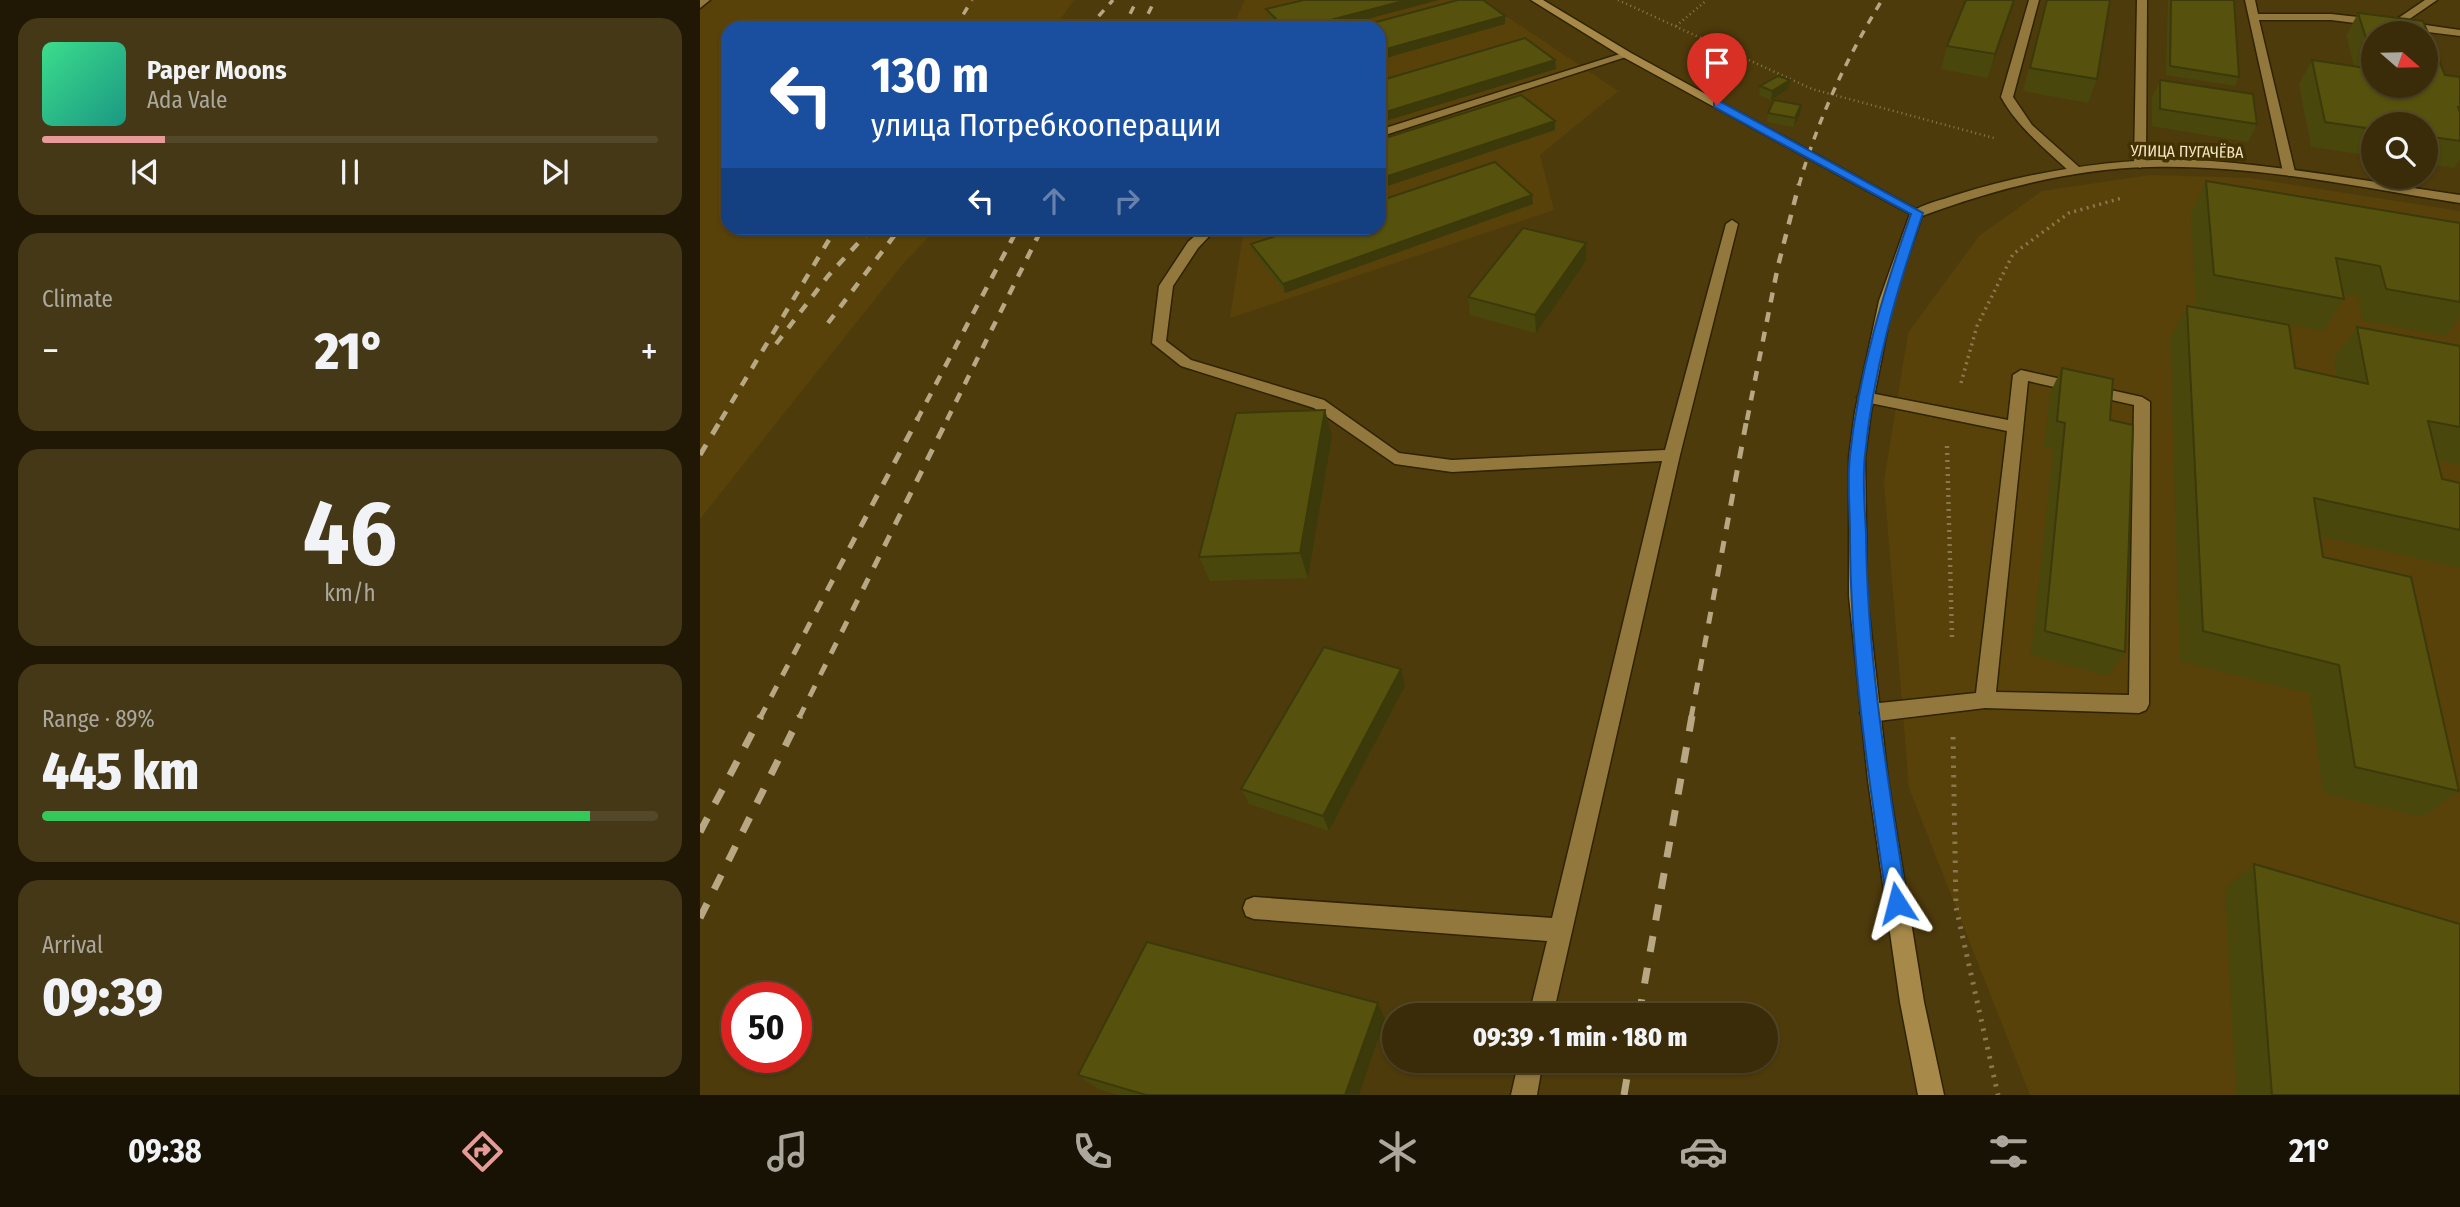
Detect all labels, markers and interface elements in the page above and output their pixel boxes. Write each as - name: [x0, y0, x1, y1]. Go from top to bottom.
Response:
- north arrow: [2361, 21, 2438, 98]
- map controls: [2361, 21, 2438, 189]
- pin: [1687, 33, 1747, 105]
- icon: arrive: [1698, 44, 1736, 82]
- text: 130 m: [871, 46, 989, 105]
- icon: left: [756, 49, 847, 140]
- text: Paper Moons: [147, 55, 287, 86]
- text: Ada Vale: [147, 86, 227, 114]
- text: улица Потребкооперации: [871, 106, 1221, 144]
- button: search: [2361, 112, 2438, 189]
- street label: УЛИЦА ПУГАЧЁВА: [2129, 141, 2244, 162]
- icon: previous: [126, 153, 164, 191]
- icon: pause: [331, 153, 369, 191]
- icon: next: [536, 153, 574, 191]
- icon: left: [962, 182, 1000, 220]
- icon: ahead: [1035, 182, 1073, 220]
- icon: right: [1108, 182, 1146, 220]
- text: Climate: [42, 285, 113, 313]
- text: 21°: [315, 320, 385, 383]
- text: −: [42, 328, 59, 374]
- text: +: [641, 328, 658, 374]
- text: 46: [303, 479, 397, 588]
- text: km/h: [324, 579, 376, 607]
- text: Range · 89%: [42, 705, 155, 733]
- text: 445 km: [42, 740, 199, 803]
- position arrow: [1860, 866, 1934, 940]
- text: Arrival: [42, 931, 103, 959]
- text: 09:39: [42, 966, 163, 1029]
- speed limit sign: 50: [721, 982, 812, 1073]
- text: 09:39 · 1 min · 180 m: [1473, 1022, 1687, 1053]
- icon: directions: [458, 1127, 507, 1176]
- icon: music: [763, 1127, 812, 1176]
- icon: phone: [1068, 1127, 1117, 1176]
- icon: climate: [1373, 1127, 1422, 1176]
- icon: car: [1679, 1127, 1728, 1176]
- icon: filters: [1984, 1127, 2033, 1176]
- text: 09:38: [128, 1132, 202, 1170]
- text: 21°: [2289, 1132, 2332, 1170]

